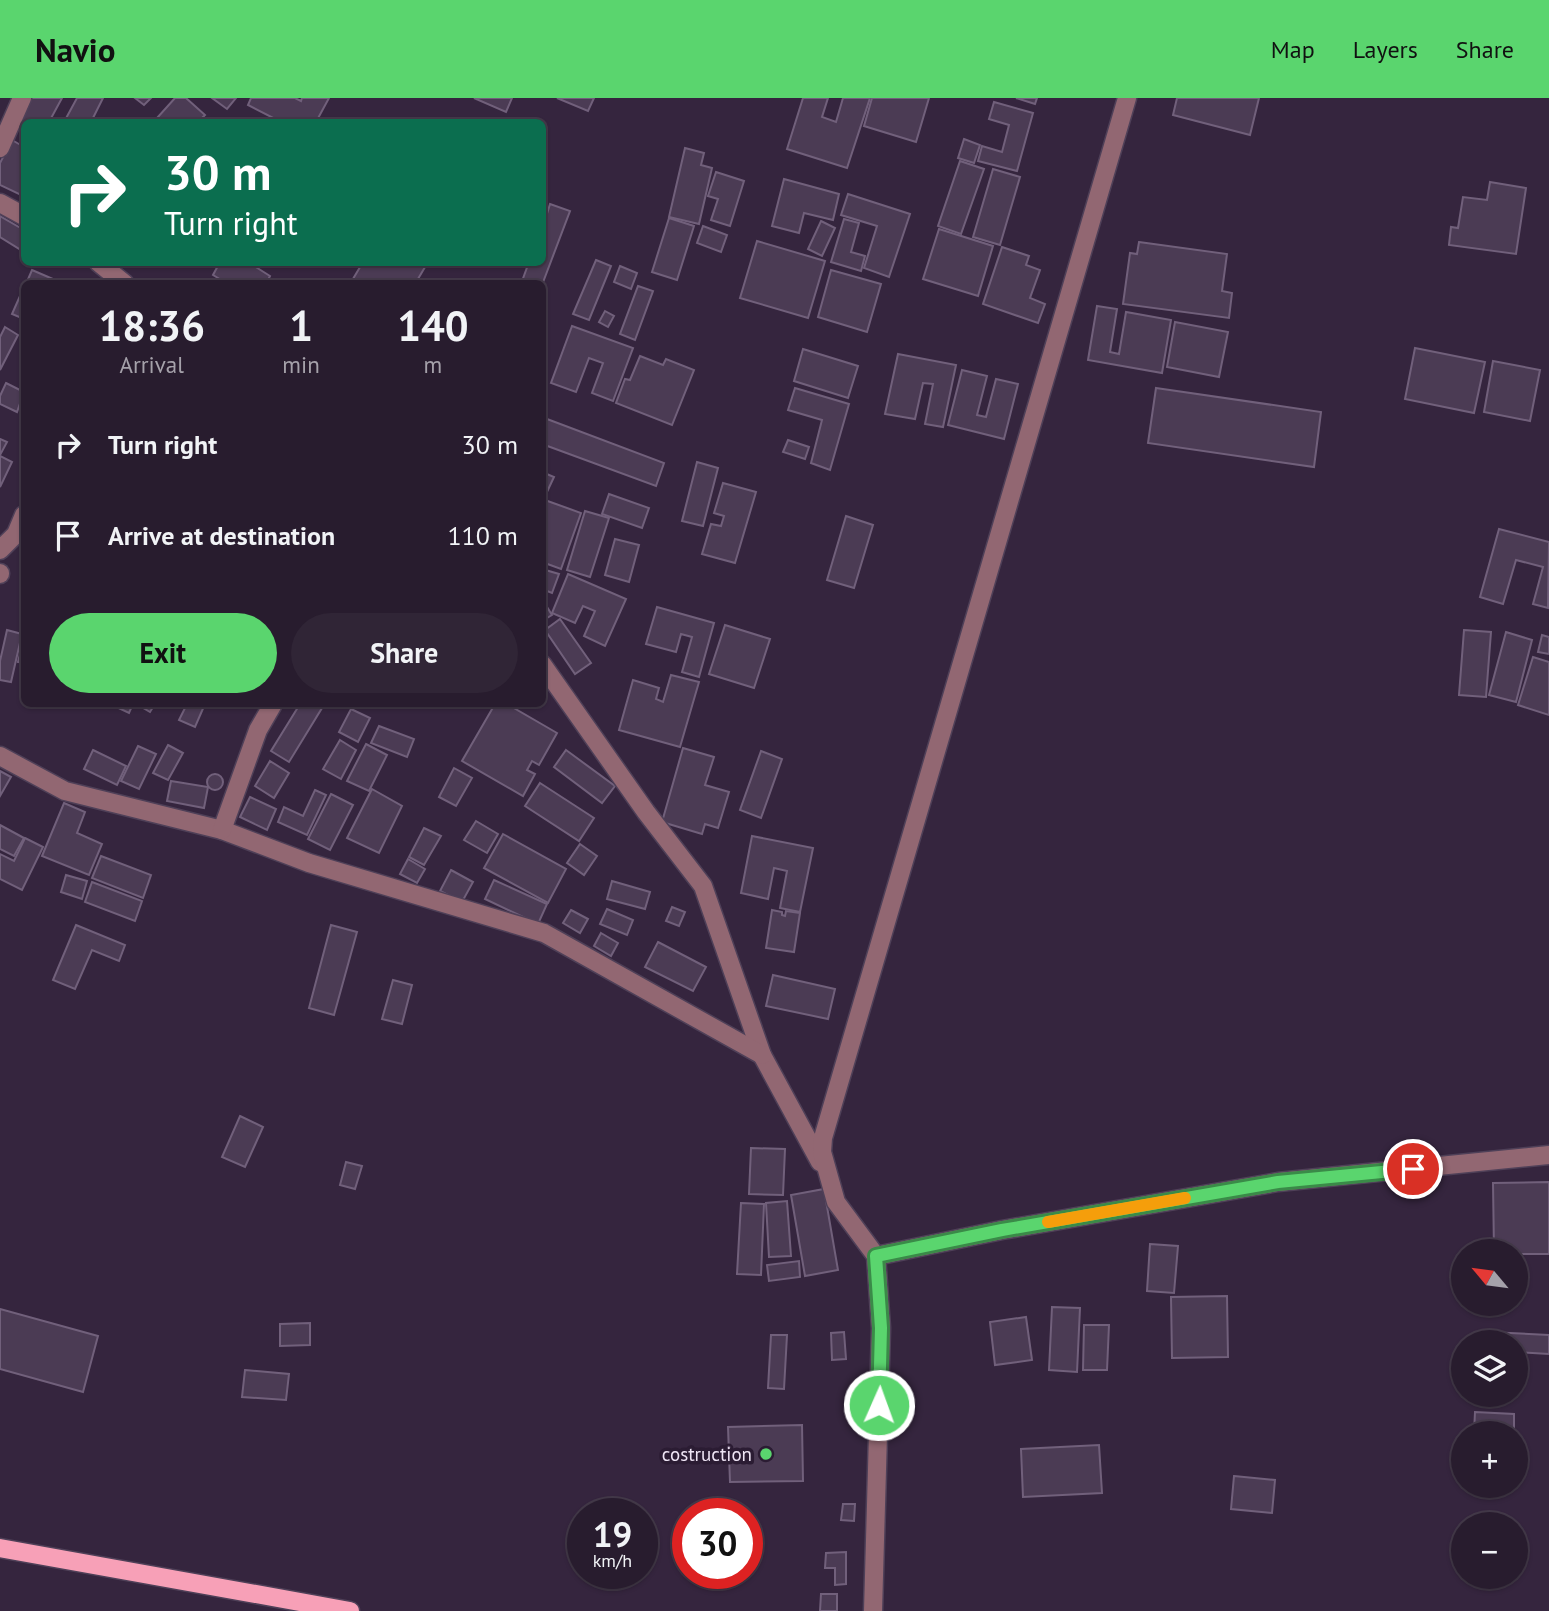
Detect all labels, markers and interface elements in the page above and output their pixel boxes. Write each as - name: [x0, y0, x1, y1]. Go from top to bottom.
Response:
- text: Navio: [35, 28, 115, 71]
- text: Map: [1271, 34, 1315, 65]
- text: Layers: [1353, 34, 1418, 65]
- text: Share: [1456, 34, 1514, 65]
- text: 30 m: [164, 140, 271, 204]
- icon: right: [49, 147, 140, 238]
- text: Turn right: [164, 202, 298, 244]
- text: 18:36: [98, 298, 205, 353]
- text: 1: [289, 298, 313, 353]
- text: 140: [397, 298, 469, 353]
- text: Arrival: [119, 350, 184, 379]
- text: min: [282, 350, 320, 379]
- text: m: [424, 350, 442, 379]
- icon: right: [49, 426, 87, 464]
- text: Turn right: [108, 428, 217, 461]
- text: 30 m: [462, 428, 518, 461]
- icon: arrive: [49, 517, 87, 555]
- text: Arrive at destination: [108, 519, 335, 552]
- text: 110 m: [447, 519, 518, 552]
- button: Exit: [49, 613, 277, 693]
- button: Share: [291, 613, 518, 693]
- pin: [1383, 1139, 1443, 1199]
- icon: arrive: [1394, 1150, 1432, 1188]
- north arrow: [1451, 1239, 1528, 1316]
- map controls: [1451, 1239, 1528, 1589]
- button: layers: [1451, 1330, 1528, 1407]
- position arrow: [842, 1368, 916, 1442]
- button: +: [1451, 1421, 1528, 1498]
- place label: costruction: [662, 1442, 752, 1466]
- marker: costruction: [758, 1446, 774, 1462]
- speed limit sign: 30: [672, 1498, 763, 1589]
- text: 19: [593, 1511, 632, 1557]
- button: −: [1451, 1512, 1528, 1589]
- text: km/h: [593, 1549, 632, 1572]

